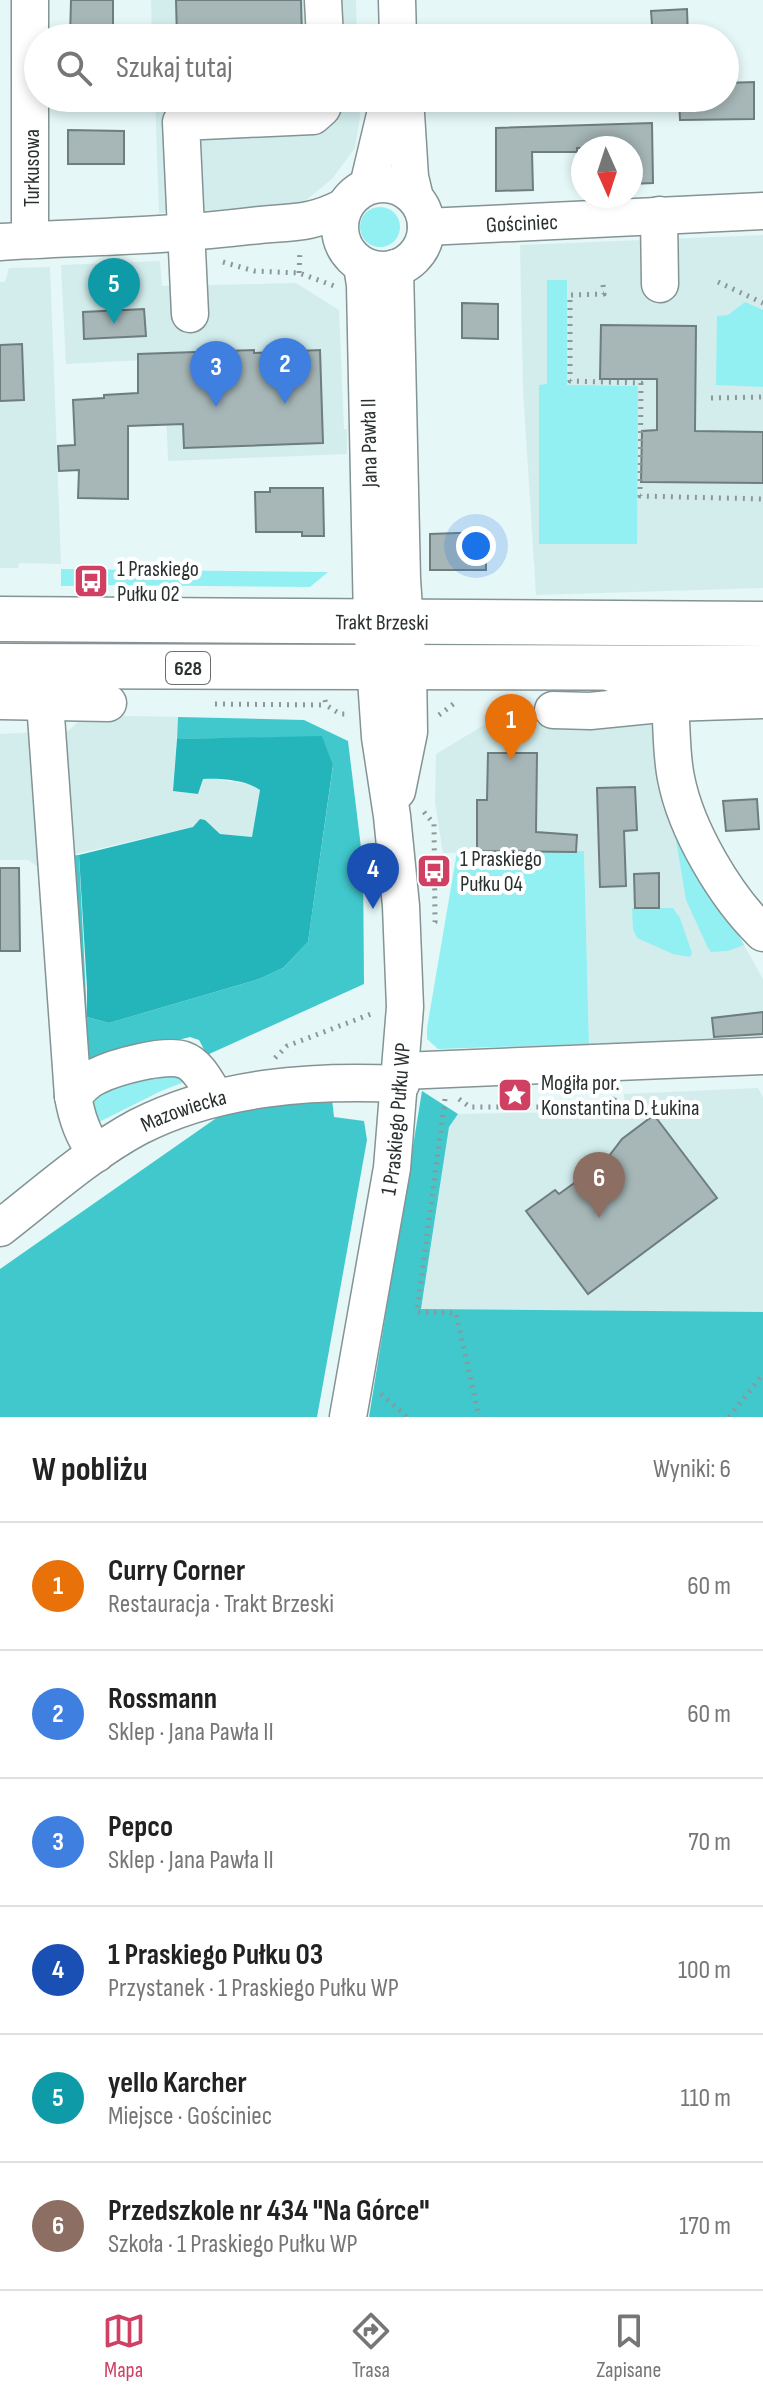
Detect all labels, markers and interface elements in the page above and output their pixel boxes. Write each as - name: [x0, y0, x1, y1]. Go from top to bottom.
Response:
- search box: [24, 24, 739, 112]
- icon: search: [52, 46, 96, 90]
- text: Szukaj tutaj: [116, 50, 233, 86]
- street label: Turkusowa: [19, 129, 46, 207]
- north arrow: [571, 136, 643, 208]
- street label: Gościniec: [485, 209, 559, 239]
- pin: 5: [88, 258, 140, 324]
- pin: 2: [259, 338, 311, 404]
- pin: 3: [190, 341, 242, 407]
- street label: Jana Pawła II: [355, 398, 384, 489]
- your location: [456, 526, 496, 566]
- place label: 1 Praskiego Pułku 02: [117, 556, 199, 608]
- bus stop icon: 1 Praskiego Pułku 02: [72, 562, 110, 600]
- street label: Trakt Brzeski: [335, 609, 429, 637]
- road number: 628: [166, 652, 210, 684]
- pin: 1: [485, 694, 537, 760]
- pin: 4: [347, 843, 399, 909]
- place label: 1 Praskiego Pułku 04: [460, 846, 542, 898]
- bus stop icon: 1 Praskiego Pułku 04: [415, 852, 453, 890]
- street label: 1 Praskiego Pułku WP: [375, 1042, 417, 1198]
- place label: Mogiła por. Konstantina D. Łukina: [541, 1070, 700, 1122]
- place icon: Mogiła por. Konstantina D. Łukina: [496, 1076, 534, 1114]
- street label: Mazowiecka: [137, 1084, 229, 1139]
- pin: 6: [573, 1152, 625, 1218]
- text: W pobliżu: [32, 1449, 148, 1490]
- text: Wyniki: 6: [653, 1454, 731, 1485]
- text: Curry Corner: [108, 1553, 245, 1589]
- text: 1: [53, 1571, 63, 1602]
- text: 60 m: [687, 1571, 731, 1602]
- text: Restauracja · Trakt Brzeski: [108, 1589, 334, 1620]
- text: Rossmann: [108, 1681, 217, 1717]
- text: 2: [52, 1699, 64, 1730]
- text: 60 m: [687, 1699, 731, 1730]
- text: Sklep · Jana Pawła II: [108, 1717, 274, 1748]
- text: Pepco: [108, 1809, 173, 1845]
- text: 3: [52, 1827, 64, 1858]
- text: 70 m: [688, 1827, 731, 1858]
- text: Sklep · Jana Pawła II: [108, 1845, 274, 1876]
- text: 1 Praskiego Pułku 03: [108, 1937, 323, 1973]
- text: 4: [52, 1955, 64, 1986]
- text: 100 m: [678, 1955, 731, 1986]
- text: Przystanek · 1 Praskiego Pułku WP: [108, 1973, 399, 2004]
- text: yello Karcher: [108, 2065, 247, 2101]
- text: 5: [52, 2083, 64, 2114]
- text: 110 m: [680, 2083, 731, 2114]
- text: Miejsce · Gościniec: [108, 2101, 272, 2132]
- text: Przedszkole nr 434 "Na Górce": [108, 2193, 430, 2229]
- text: 6: [52, 2211, 64, 2242]
- text: 170 m: [679, 2211, 731, 2242]
- text: Szkoła · 1 Praskiego Pułku WP: [108, 2229, 358, 2260]
- tab: Mapa: [102, 2309, 146, 2384]
- tab: Trasa: [349, 2309, 393, 2384]
- tab: Zapisane: [596, 2309, 661, 2384]

